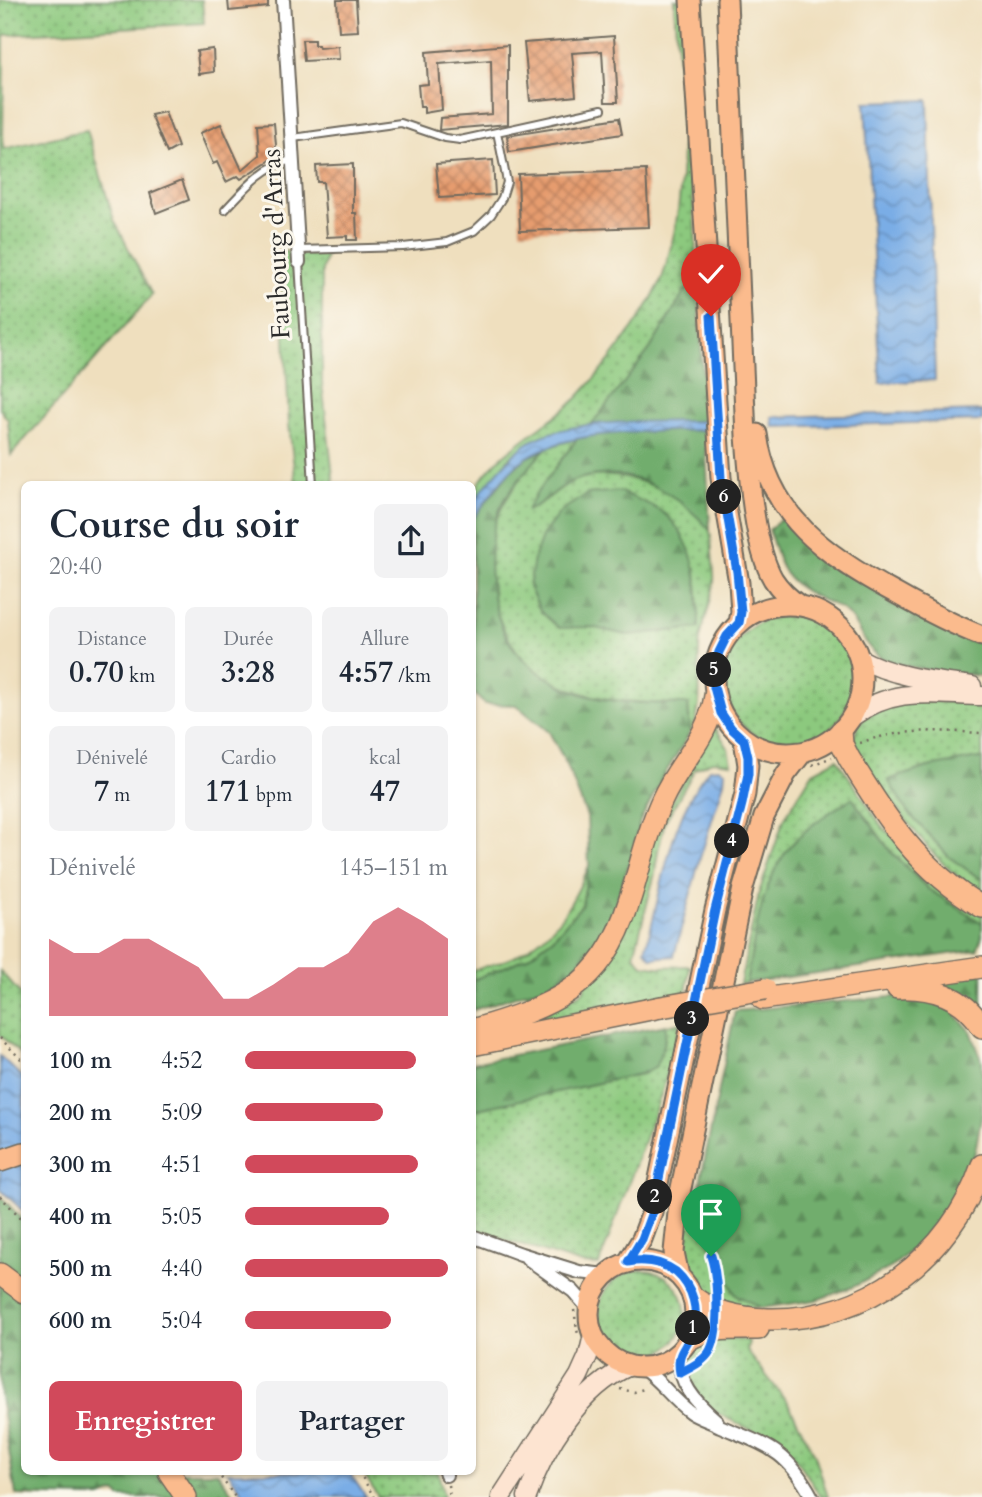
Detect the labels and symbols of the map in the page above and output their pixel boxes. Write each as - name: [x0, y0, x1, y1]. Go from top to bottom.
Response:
- street label: Faubourg d'Arras: [254, 148, 298, 340]
- pin: [681, 244, 741, 316]
- pin: 6: [706, 480, 742, 514]
- pin: 5: [696, 652, 732, 688]
- pin: 4: [714, 824, 750, 858]
- pin: 3: [674, 1002, 710, 1036]
- pin: 2: [638, 1180, 672, 1214]
- pin: [681, 1184, 741, 1256]
- pin: 1: [676, 1310, 710, 1346]

